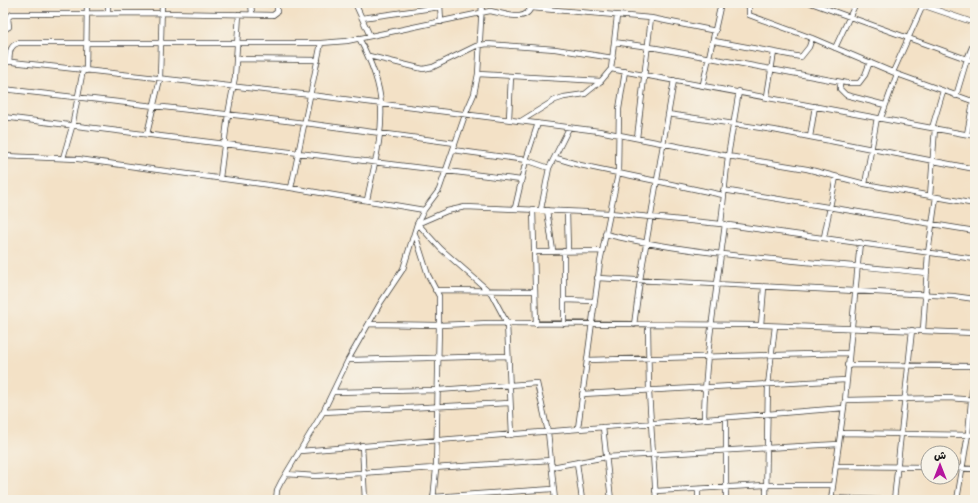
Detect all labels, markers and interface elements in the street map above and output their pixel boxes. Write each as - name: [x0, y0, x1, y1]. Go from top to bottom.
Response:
- north arrow: [920, 445, 960, 485]
- text: ش: [934, 446, 946, 465]

